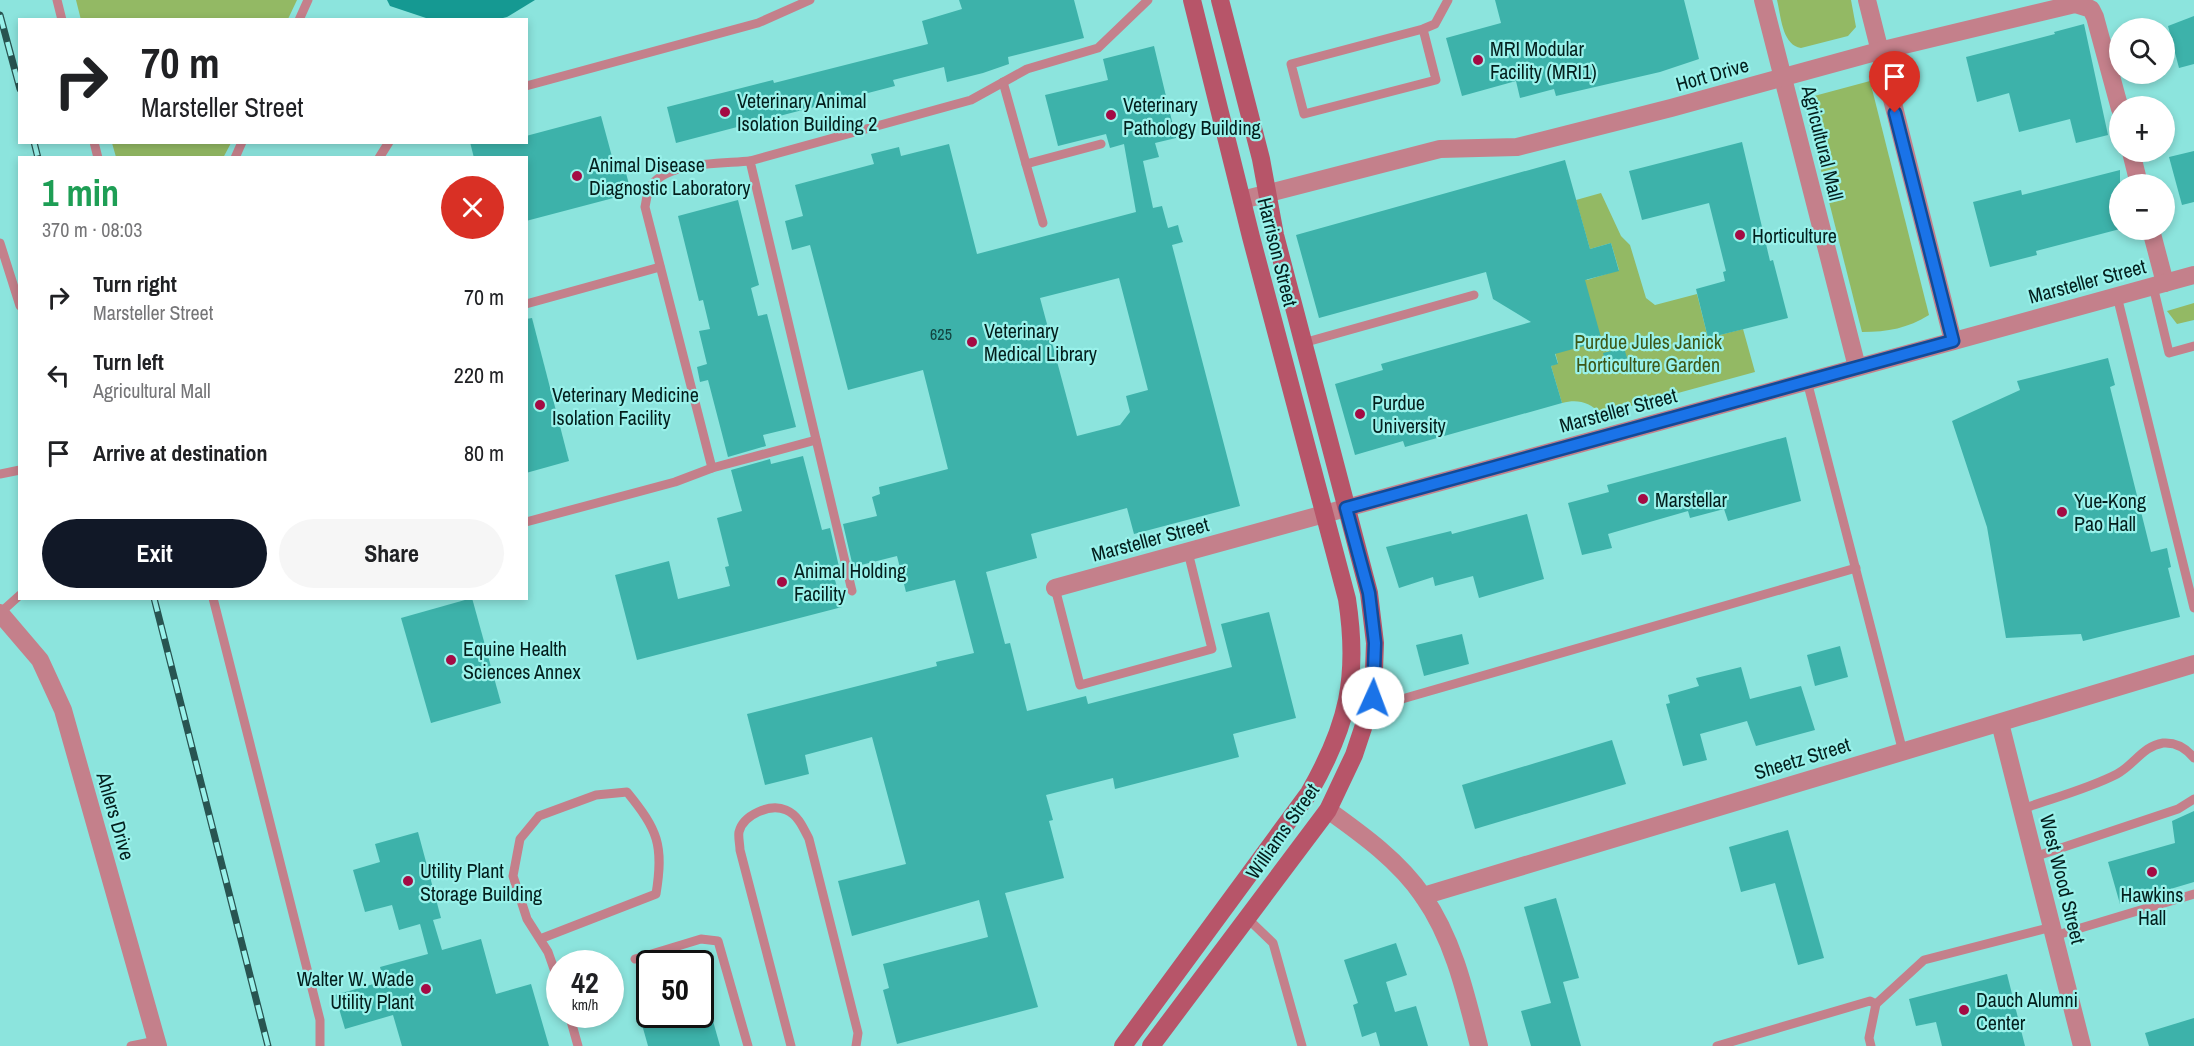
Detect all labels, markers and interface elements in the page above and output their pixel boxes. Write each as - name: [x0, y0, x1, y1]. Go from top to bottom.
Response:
- map controls: [2109, 18, 2175, 240]
- button: search: [2109, 18, 2175, 84]
- text: 70 m: [141, 35, 220, 91]
- place label: MRI Modular Facility (MRI1): [1490, 35, 1597, 85]
- icon: right: [42, 42, 120, 120]
- street label: Hort Drive: [1672, 51, 1752, 97]
- pin: [1869, 51, 1920, 113]
- marker: MRI Modular Facility (MRI1): [1471, 53, 1485, 67]
- icon: arrive: [1878, 60, 1911, 93]
- street label: Agricultural Mall: [1795, 82, 1850, 203]
- place label: Veterinary Animal Isolation Building 2: [737, 87, 877, 137]
- text: Marsteller Street: [141, 89, 303, 125]
- place label: Veterinary Pathology Building: [1123, 91, 1261, 141]
- button: +: [2109, 96, 2175, 162]
- marker: Veterinary Animal Isolation Building 2: [718, 105, 732, 119]
- marker: Veterinary Pathology Building: [1104, 108, 1118, 122]
- place label: Animal Disease Diagnostic Laboratory: [588, 151, 751, 201]
- text: 1 min: [42, 169, 119, 217]
- marker: Animal Disease Diagnostic Laboratory: [570, 169, 584, 183]
- button: −: [2109, 174, 2175, 240]
- button: close: [441, 176, 504, 239]
- street label: Harrison Street: [1251, 195, 1305, 310]
- text: 370 m · 08:03: [42, 216, 142, 243]
- place label: Horticulture: [1752, 222, 1837, 249]
- marker: Horticulture: [1733, 228, 1747, 242]
- street label: Marsteller Street: [2025, 252, 2149, 310]
- text: Turn right: [93, 269, 177, 299]
- icon: right: [42, 281, 75, 314]
- text: 70 m: [464, 282, 504, 312]
- text: Marsteller Street: [93, 299, 213, 326]
- place label: Veterinary Medical Library: [984, 317, 1098, 367]
- house number: 625: [930, 323, 952, 345]
- park label: Purdue Jules Janick Horticulture Garden: [1574, 328, 1723, 378]
- marker: Veterinary Medical Library: [965, 335, 979, 349]
- text: Turn left: [93, 347, 164, 377]
- icon: left: [42, 359, 75, 392]
- text: 220 m: [454, 360, 504, 390]
- text: Agricultural Mall: [93, 377, 211, 404]
- place label: Veterinary Medicine Isolation Facility: [552, 381, 699, 431]
- street label: Marsteller Street: [1556, 381, 1680, 439]
- place label: Purdue University: [1372, 389, 1447, 439]
- marker: Veterinary Medicine Isolation Facility: [533, 398, 547, 412]
- marker: Purdue University: [1353, 407, 1367, 421]
- icon: arrive: [42, 437, 75, 470]
- text: Arrive at destination: [93, 438, 267, 468]
- text: 80 m: [464, 438, 504, 468]
- place label: Marstellar: [1655, 486, 1728, 513]
- place label: Yue-Kong Pao Hall: [2074, 487, 2146, 537]
- marker: Marstellar: [1636, 492, 1650, 506]
- marker: Yue-Kong Pao Hall: [2055, 505, 2069, 519]
- street label: Marsteller Street: [1088, 510, 1212, 568]
- button: Exit: [42, 519, 267, 588]
- button: Share: [279, 519, 504, 588]
- place label: Animal Holding Facility: [793, 557, 906, 607]
- marker: Animal Holding Facility: [775, 575, 789, 589]
- place label: Equine Health Sciences Annex: [463, 635, 581, 685]
- marker: Equine Health Sciences Annex: [444, 653, 458, 667]
- position arrow: [1341, 666, 1405, 730]
- street label: Sheetz Street: [1751, 730, 1854, 785]
- street label: Ahlers Drive: [90, 768, 141, 863]
- street label: Williams Street: [1239, 777, 1325, 884]
- street label: West Wood Street: [2034, 811, 2092, 947]
- place label: Utility Plant Storage Building: [420, 857, 542, 907]
- marker: Hawkins Hall: [2145, 865, 2159, 879]
- marker: Utility Plant Storage Building: [401, 874, 415, 888]
- place label: Hawkins Hall: [2121, 881, 2183, 931]
- speed limit sign: 50: [636, 950, 714, 1028]
- text: 42: [571, 962, 599, 1002]
- place label: Walter W. Wade Utility Plant: [297, 965, 414, 1015]
- marker: Walter W. Wade Utility Plant: [419, 982, 433, 996]
- place label: Dauch Alumni Center: [1976, 986, 2078, 1036]
- text: km/h: [572, 994, 598, 1015]
- marker: Dauch Alumni Center: [1957, 1003, 1971, 1017]

